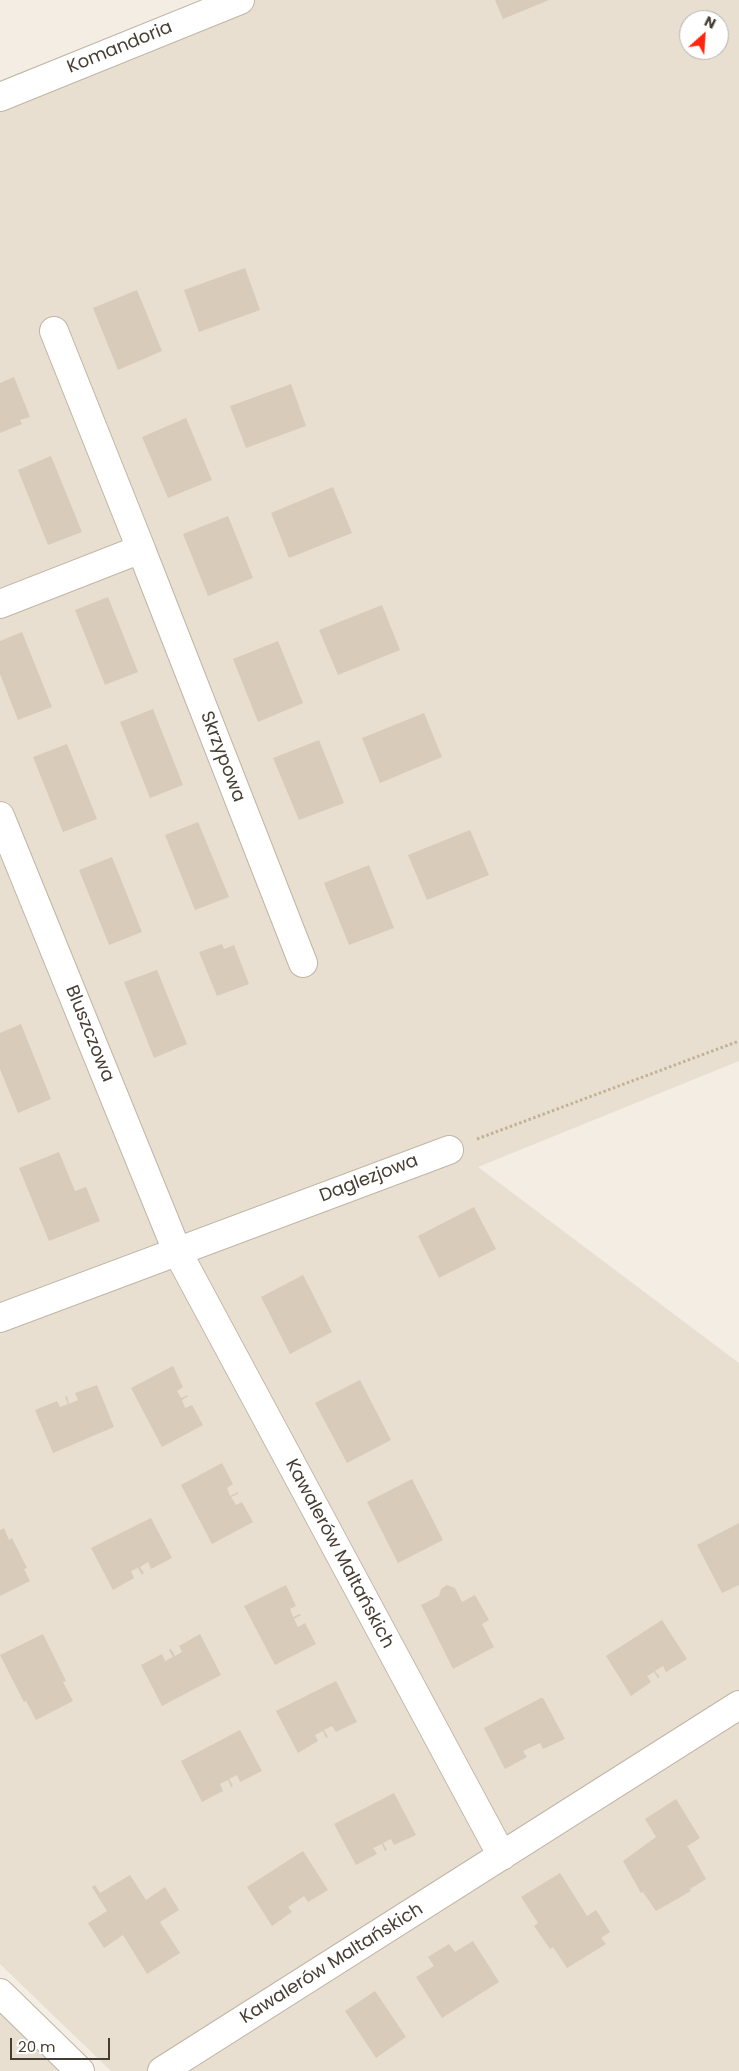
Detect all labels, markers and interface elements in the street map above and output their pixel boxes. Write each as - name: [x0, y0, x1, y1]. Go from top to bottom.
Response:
- north arrow: [679, 10, 729, 60]
- text: N: [701, 11, 719, 34]
- street label: Komandoria: [64, 17, 176, 79]
- street label: Skrzypowa: [195, 709, 249, 805]
- street label: Bluszczowa: [60, 983, 118, 1085]
- street label: Daglezjowa: [317, 1150, 421, 1208]
- street label: Kawalerów Maltańskich: [280, 1456, 398, 1652]
- street label: Kawalerów Maltańskich: [237, 1899, 427, 2029]
- scale bar: [12, 2028, 112, 2060]
- text: 20 m: [18, 2036, 56, 2057]

